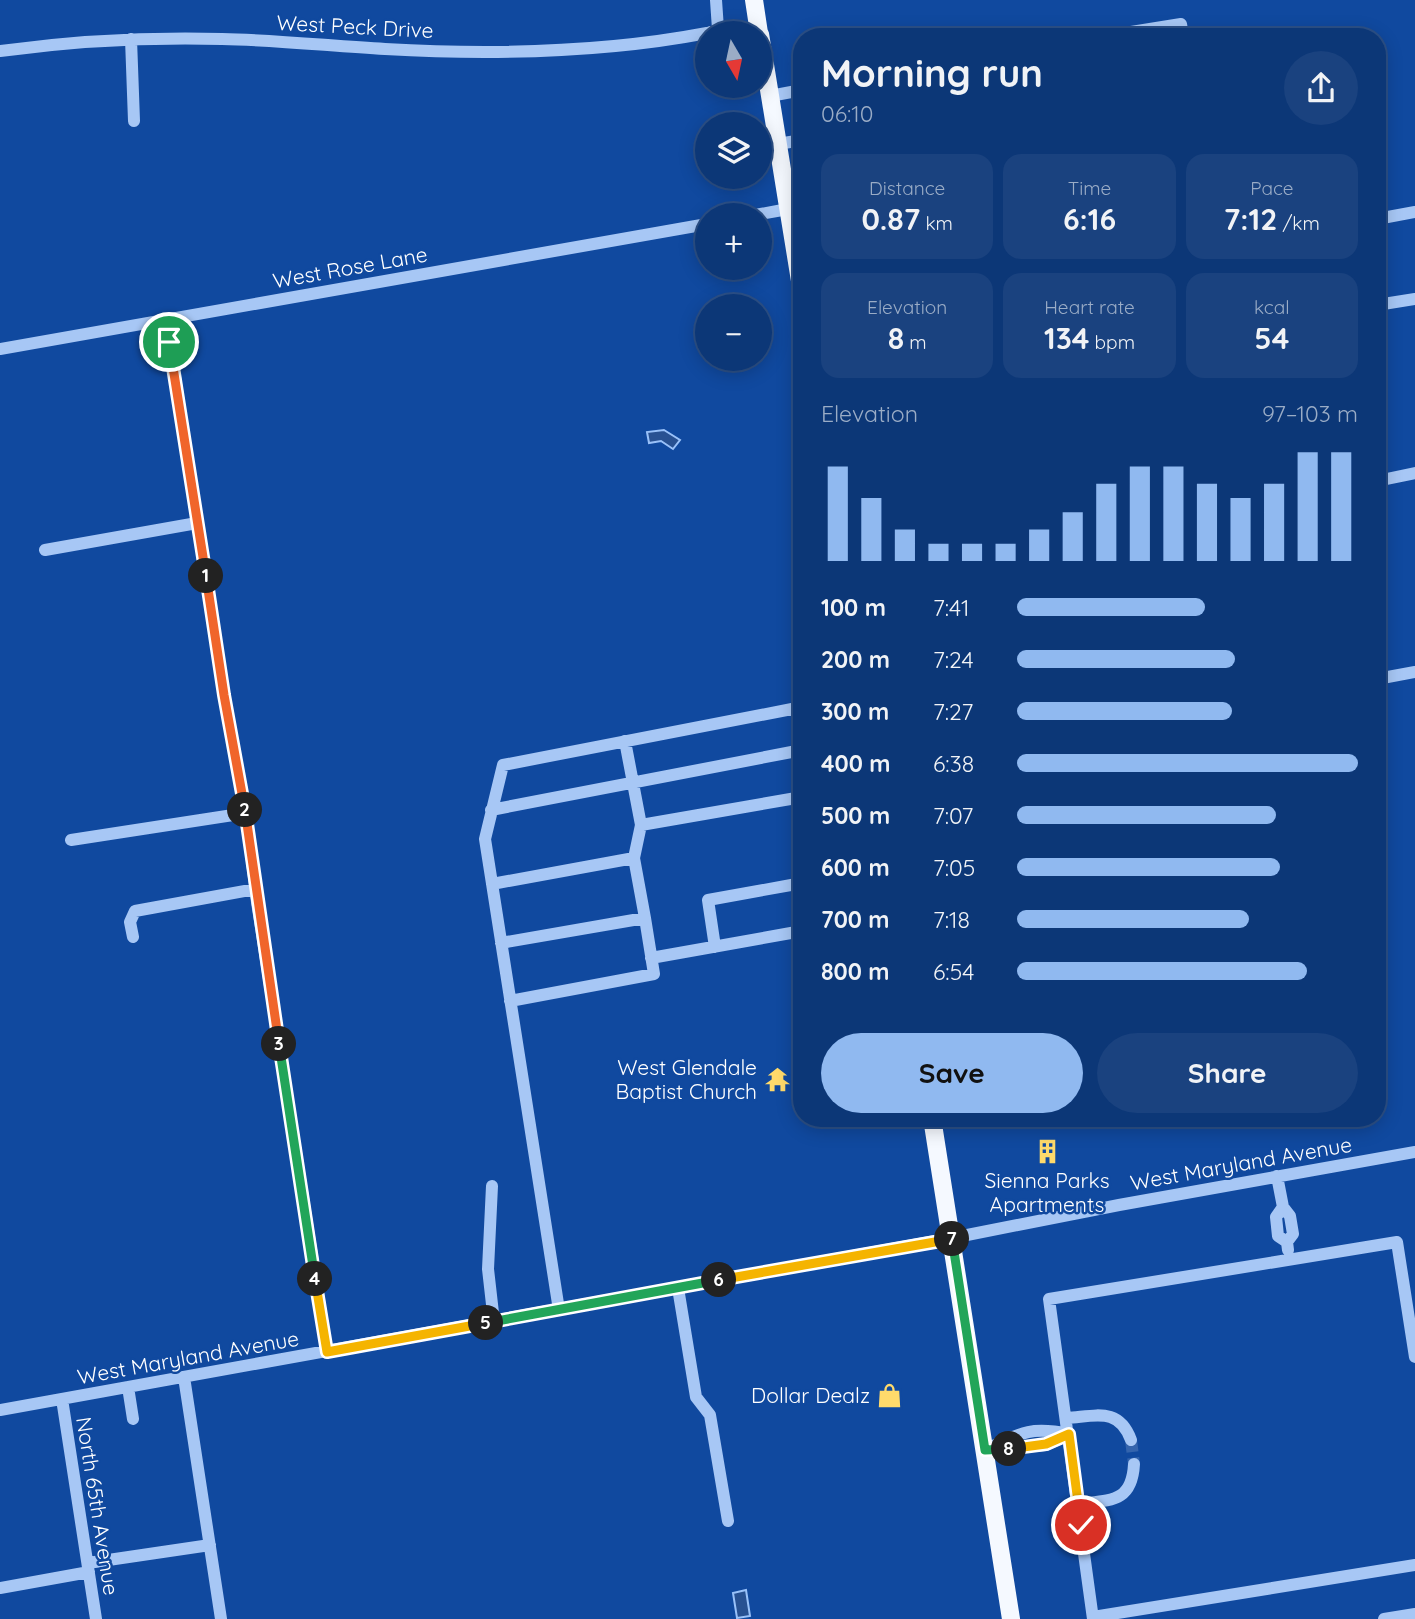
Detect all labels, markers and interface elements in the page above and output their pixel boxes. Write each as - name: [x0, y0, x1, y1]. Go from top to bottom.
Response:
- street label: West Peck Drive: [276, 9, 434, 43]
- north arrow: [695, 21, 772, 98]
- map controls: [695, 21, 772, 371]
- text: Morning run: [821, 49, 1043, 97]
- button: share: [1284, 51, 1358, 125]
- text: 06:10: [821, 99, 874, 128]
- button: layers: [695, 112, 772, 189]
- text: Distance: [869, 176, 945, 200]
- text: Time: [1068, 176, 1111, 200]
- text: Pace: [1250, 176, 1293, 200]
- text: 0.87: [861, 200, 920, 238]
- text: 6:16: [1063, 200, 1116, 238]
- text: 7:12: [1224, 200, 1277, 238]
- button: +: [695, 203, 772, 280]
- text: km: [920, 211, 953, 235]
- text: /km: [1277, 211, 1320, 235]
- street label: West Rose Lane: [271, 241, 429, 293]
- button: −: [695, 294, 772, 371]
- text: Elevation: [867, 295, 947, 319]
- text: Heart rate: [1044, 295, 1135, 319]
- text: kcal: [1254, 295, 1290, 319]
- pin: [139, 312, 199, 372]
- text: 8: [888, 319, 904, 357]
- text: 134: [1044, 319, 1089, 357]
- text: 54: [1254, 319, 1289, 357]
- icon: arrive: [150, 323, 188, 361]
- text: m: [904, 330, 927, 354]
- text: bpm: [1089, 330, 1135, 354]
- text: Elevation: [821, 399, 918, 428]
- text: 97–103 m: [1262, 399, 1358, 428]
- pin: 1: [188, 558, 224, 594]
- text: 1: [202, 563, 209, 587]
- text: 100 m: [821, 593, 886, 622]
- text: 7:41: [933, 593, 970, 622]
- text: 200 m: [821, 645, 890, 674]
- text: 7:24: [933, 645, 974, 674]
- text: 300 m: [821, 697, 889, 726]
- text: 7:27: [933, 697, 973, 726]
- text: 400 m: [821, 749, 890, 778]
- text: 6:38: [933, 749, 974, 778]
- pin: 2: [228, 792, 262, 828]
- text: 2: [239, 797, 250, 821]
- text: 500 m: [821, 801, 890, 830]
- text: 7:07: [933, 801, 973, 830]
- text: 600 m: [821, 853, 890, 882]
- text: 7:05: [933, 853, 975, 882]
- text: 700 m: [821, 905, 890, 934]
- text: 7:18: [933, 905, 970, 934]
- text: 800 m: [821, 957, 890, 986]
- text: 6:54: [933, 957, 974, 986]
- pin: 3: [262, 1026, 296, 1062]
- text: 3: [273, 1031, 284, 1055]
- button: Save: [821, 1033, 1083, 1113]
- button: Share: [1097, 1033, 1358, 1113]
- place label: West Glendale Baptist Church: [616, 1054, 757, 1104]
- temple icon: West Glendale Baptist Church: [763, 1065, 791, 1093]
- street label: West Maryland Avenue: [1128, 1131, 1354, 1195]
- building icon: Sienna Parks Apartments: [1033, 1137, 1061, 1165]
- place label: Sienna Parks Apartments: [984, 1167, 1110, 1217]
- pin: 7: [934, 1222, 970, 1256]
- text: 7: [946, 1226, 957, 1250]
- pin: 4: [298, 1262, 332, 1296]
- pin: 6: [702, 1262, 736, 1298]
- text: 4: [309, 1266, 320, 1290]
- text: 6: [713, 1267, 724, 1291]
- pin: 5: [468, 1306, 504, 1340]
- text: 5: [480, 1310, 491, 1334]
- street label: West Maryland Avenue: [75, 1325, 301, 1389]
- shop icon: Dollar Dealz: [876, 1381, 904, 1409]
- place label: Dollar Dealz: [751, 1382, 870, 1408]
- street label: North 65th Avenue: [71, 1415, 125, 1597]
- pin: 8: [992, 1432, 1026, 1466]
- text: 8: [1003, 1436, 1014, 1460]
- pin: [1051, 1495, 1111, 1555]
- icon: check: [1062, 1506, 1100, 1544]

